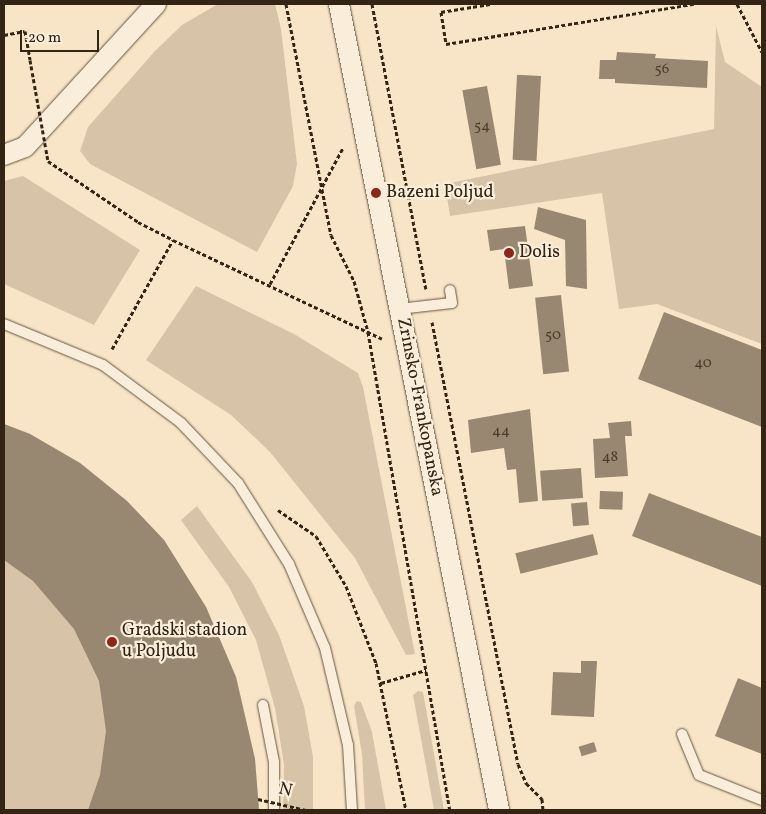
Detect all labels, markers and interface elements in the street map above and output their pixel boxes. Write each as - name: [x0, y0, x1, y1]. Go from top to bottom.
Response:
- scale bar: [22, 20, 101, 52]
- text: 20 m: [28, 28, 61, 49]
- house number: 56: [655, 61, 669, 79]
- house number: 54: [474, 118, 490, 136]
- place label: Bazeni Poljud: [386, 182, 494, 204]
- marker: Bazeni Poljud: [370, 187, 382, 199]
- place label: Dolis: [519, 242, 560, 264]
- marker: Dolis: [503, 247, 515, 259]
- street label: Zrinsko-Frankopanska: [391, 316, 447, 498]
- house number: 50: [545, 327, 561, 345]
- house number: 40: [694, 355, 712, 373]
- house number: 44: [492, 423, 510, 441]
- house number: 48: [602, 449, 618, 467]
- place label: Gradski stadion u Poljudu: [122, 621, 247, 664]
- marker: Gradski stadion u Poljudu: [106, 636, 118, 648]
- street label: N: [276, 779, 294, 803]

